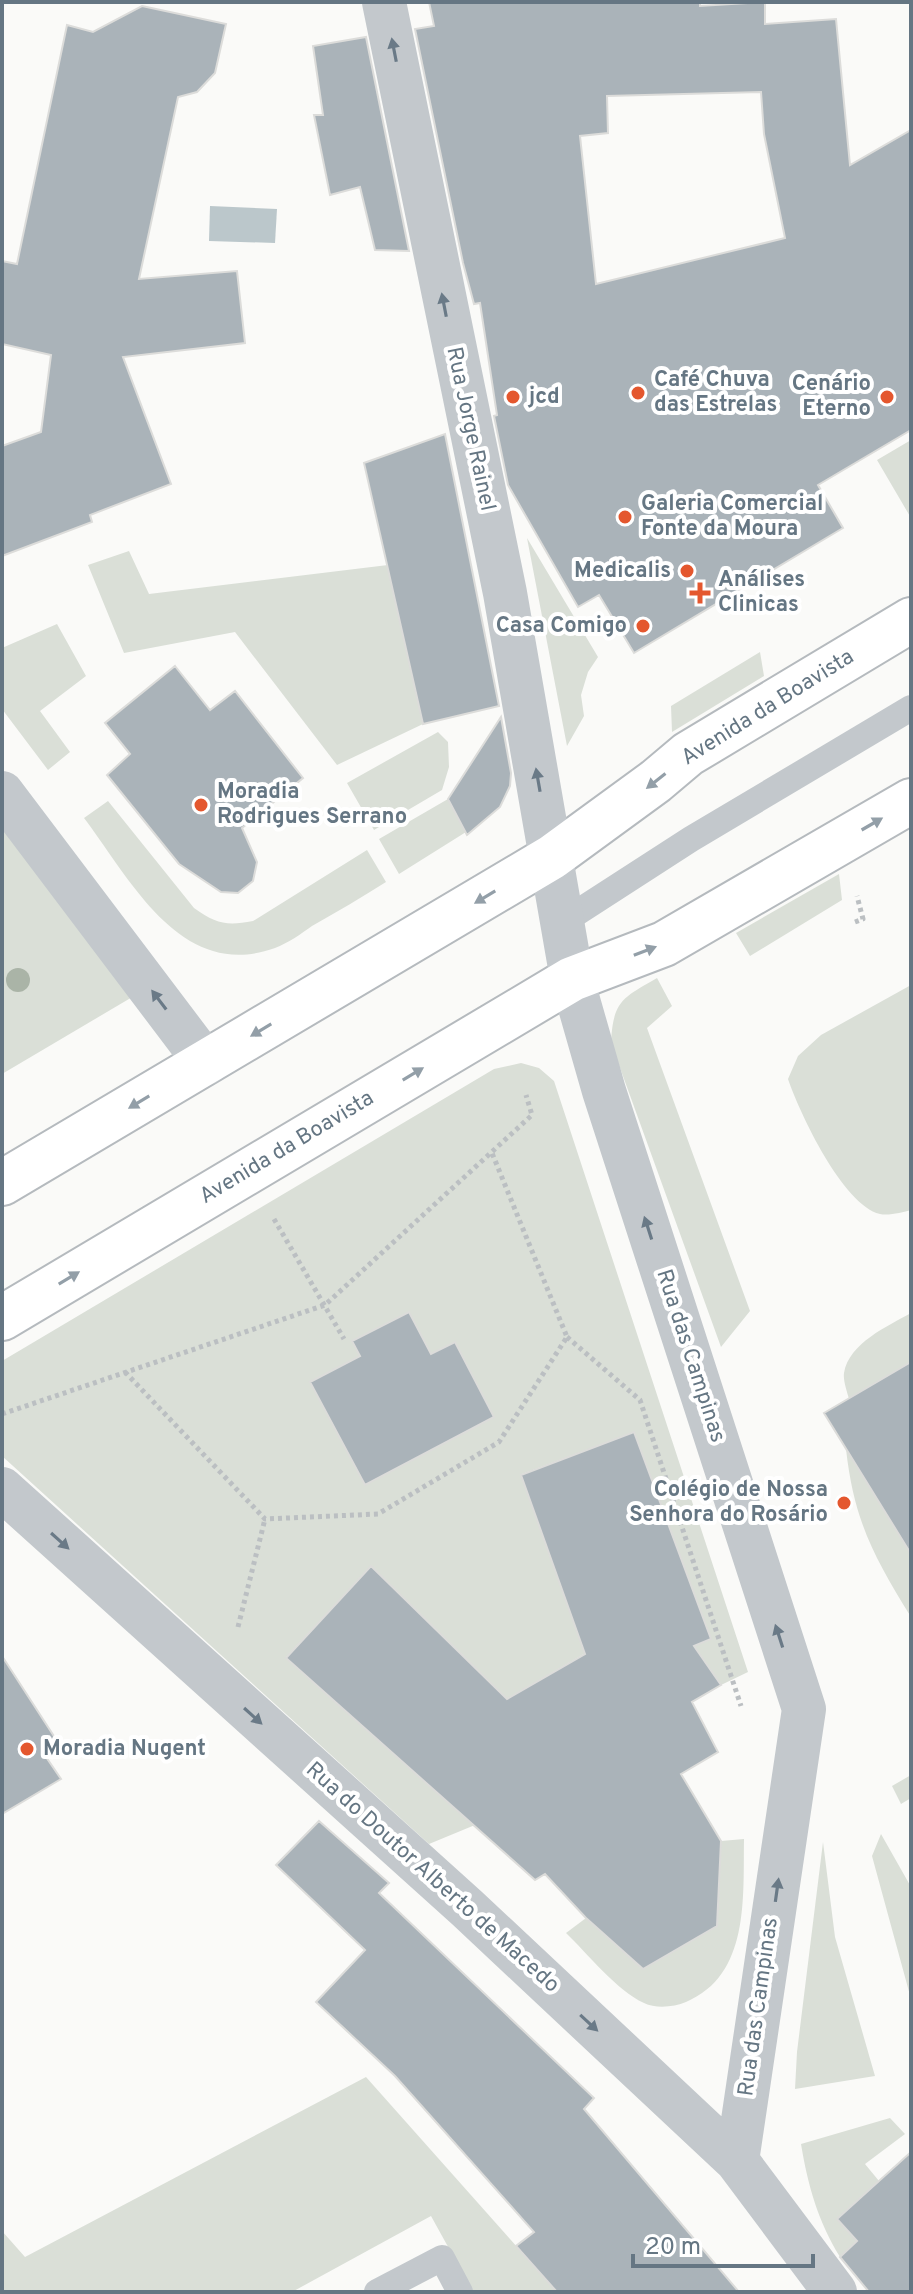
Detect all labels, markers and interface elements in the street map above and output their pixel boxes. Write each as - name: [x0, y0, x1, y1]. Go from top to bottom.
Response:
- one-way arrow: [387, 37, 399, 62]
- one-way arrow: [438, 292, 450, 317]
- street label: Rua Jorge Rainel: [439, 345, 501, 513]
- place label: Café Chuva das Estrelas: [654, 367, 777, 419]
- place label: Cenário Eterno: [792, 371, 871, 423]
- place label: jcd: [527, 384, 560, 411]
- marker: Café Chuva das Estrelas: [629, 384, 647, 402]
- marker: jcd: [504, 388, 522, 406]
- marker: Cenário Eterno: [878, 388, 896, 406]
- place label: Galeria Comercial Fonte da Moura: [641, 491, 823, 543]
- marker: Galeria Comercial Fonte da Moura: [616, 508, 634, 526]
- place label: Medicalis: [574, 558, 671, 585]
- marker: Medicalis: [678, 562, 696, 580]
- place label: Análises Clinicas: [718, 567, 805, 619]
- marker: Análises Clinicas: [689, 582, 711, 604]
- place label: Casa Comigo: [496, 613, 627, 640]
- marker: Casa Comigo: [634, 617, 652, 635]
- street label: Avenida da Boavista: [677, 644, 859, 772]
- one-way arrow: [532, 767, 544, 792]
- one-way arrow: [646, 772, 666, 788]
- place label: Moradia Rodrigues Serrano: [217, 779, 407, 831]
- marker: Moradia Rodrigues Serrano: [192, 796, 210, 814]
- one-way arrow: [860, 817, 883, 831]
- one-way arrow: [473, 889, 496, 903]
- one-way arrow: [633, 944, 657, 957]
- one-way arrow: [151, 990, 167, 1011]
- one-way arrow: [250, 1022, 272, 1036]
- one-way arrow: [402, 1067, 424, 1081]
- street label: Avenida da Boavista: [195, 1085, 379, 1211]
- one-way arrow: [127, 1095, 150, 1109]
- one-way arrow: [642, 1216, 654, 1240]
- street label: Rua das Campinas: [649, 1266, 731, 1446]
- one-way arrow: [58, 1271, 80, 1285]
- place label: Colégio de Nossa Senhora do Rosário: [629, 1477, 828, 1529]
- marker: Colégio de Nossa Senhora do Rosário: [835, 1494, 853, 1512]
- one-way arrow: [50, 1532, 69, 1550]
- one-way arrow: [772, 1623, 785, 1647]
- one-way arrow: [243, 1706, 262, 1724]
- place label: Moradia Nugent: [43, 1736, 206, 1763]
- marker: Moradia Nugent: [18, 1740, 36, 1758]
- street label: Rua do Doutor Alberto de Macedo: [300, 1757, 564, 1999]
- one-way arrow: [771, 1877, 784, 1902]
- street label: Rua das Campinas: [733, 1916, 785, 2098]
- one-way arrow: [580, 2014, 599, 2032]
- scale bar: [633, 2218, 813, 2268]
- text: 20 m: [645, 2233, 701, 2263]

